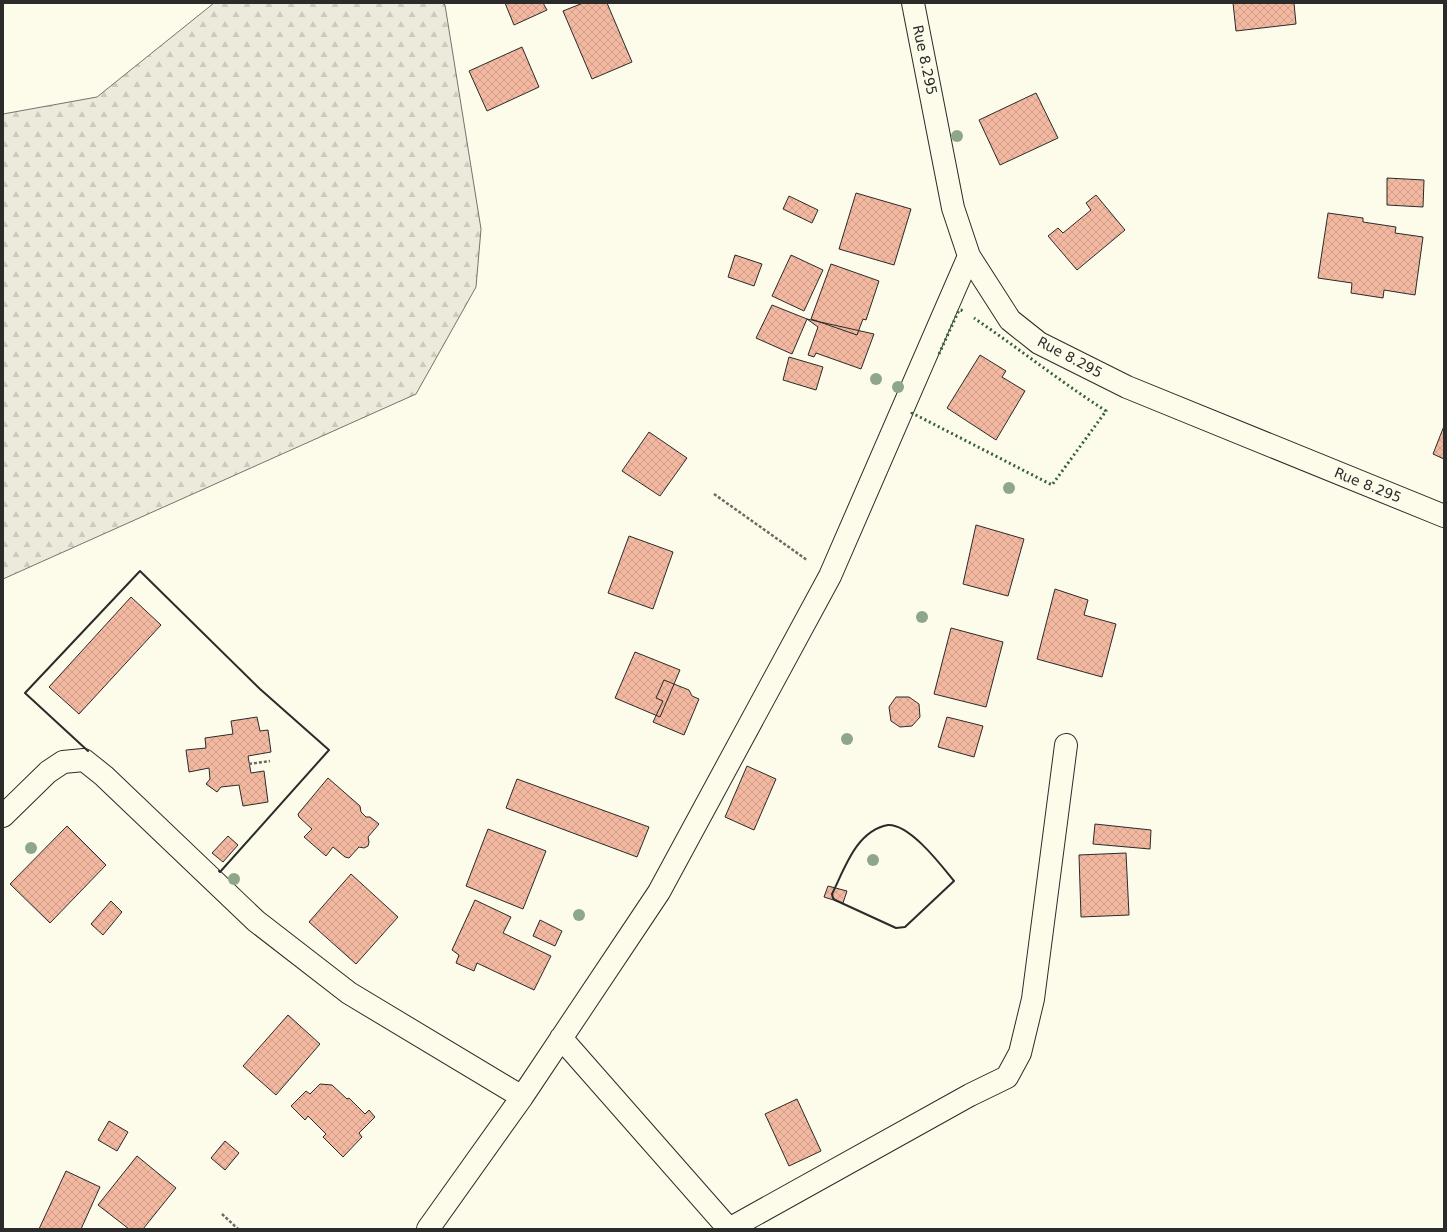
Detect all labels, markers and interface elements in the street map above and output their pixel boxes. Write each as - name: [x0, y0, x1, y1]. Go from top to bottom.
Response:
- street label: Rue 8.295: [910, 24, 940, 96]
- street label: Rue 8.295: [1035, 333, 1105, 381]
- street label: Rue 8.295: [1332, 464, 1404, 506]

